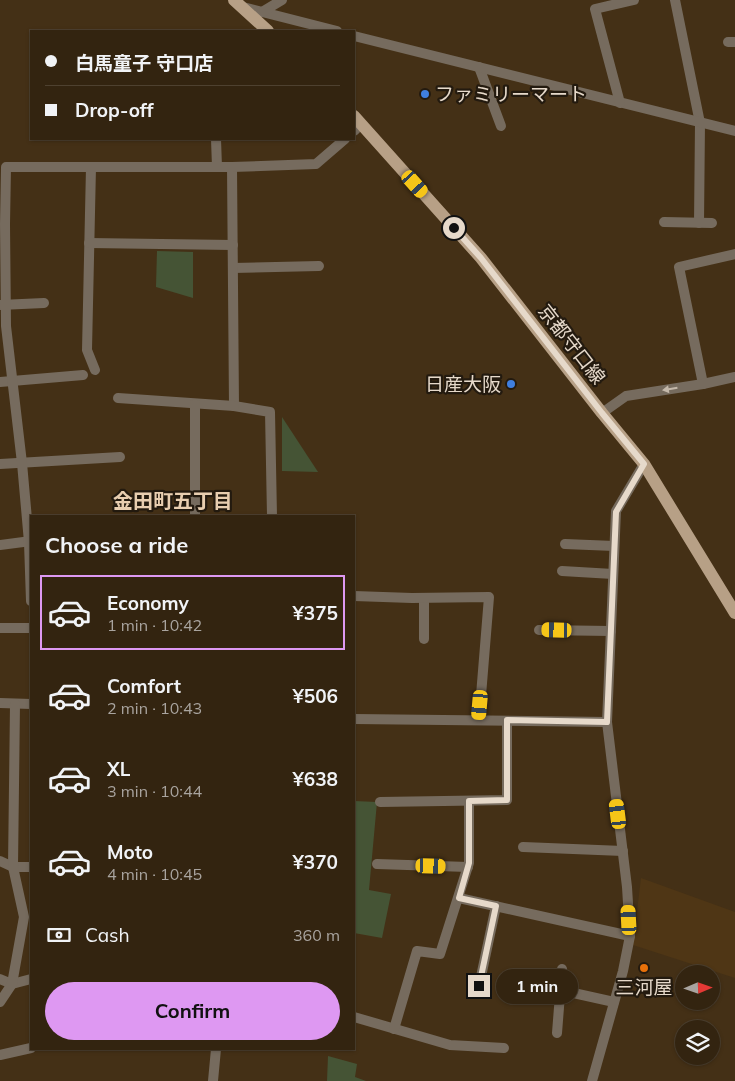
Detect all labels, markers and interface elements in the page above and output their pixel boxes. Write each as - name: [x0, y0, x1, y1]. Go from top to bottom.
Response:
- text: 白馬童子 守口店: [75, 51, 213, 75]
- place label: ファミリーマート: [435, 82, 587, 106]
- marker: ファミリーマート: [419, 88, 431, 100]
- text: Drop-off: [75, 98, 153, 122]
- car: [399, 168, 430, 200]
- route start: [443, 217, 465, 239]
- street label: 京都守口線: [533, 299, 611, 389]
- place label: 日産大阪: [425, 372, 501, 396]
- marker: 日産大阪: [505, 378, 517, 390]
- one-way arrow: [662, 386, 678, 394]
- district label: 金田町五丁目: [113, 488, 233, 513]
- text: Choose a ride: [45, 531, 188, 559]
- icon: car: [47, 590, 92, 635]
- text: Economy: [107, 591, 189, 615]
- text: ¥375: [292, 601, 338, 625]
- text: 1 min · 10:42: [107, 615, 202, 635]
- car: [541, 622, 572, 638]
- icon: car: [47, 673, 92, 718]
- text: Comfort: [107, 674, 181, 698]
- text: ¥506: [292, 684, 338, 708]
- car: [471, 689, 488, 721]
- text: 2 min · 10:43: [107, 698, 202, 718]
- icon: car: [47, 756, 92, 801]
- text: XL: [107, 757, 130, 781]
- text: ¥638: [292, 767, 338, 791]
- text: 3 min · 10:44: [107, 781, 202, 801]
- car: [608, 798, 627, 830]
- icon: car: [47, 839, 92, 884]
- text: Moto: [107, 840, 153, 864]
- text: ¥370: [292, 850, 338, 874]
- car: [415, 858, 446, 874]
- text: 4 min · 10:45: [107, 864, 202, 884]
- car: [620, 905, 637, 935]
- icon: cash: [45, 921, 73, 949]
- text: Cash: [85, 923, 130, 947]
- text: 360 m: [293, 925, 340, 945]
- marker: 三河屋: [638, 962, 650, 974]
- north arrow: [675, 965, 720, 1010]
- map controls: [675, 965, 720, 1065]
- callout: 1 min: [496, 968, 579, 1004]
- route end: [468, 975, 490, 997]
- place label: 三河屋: [615, 975, 673, 999]
- text: 1 min: [516, 976, 558, 996]
- button: Confirm: [45, 982, 340, 1040]
- button: layers: [675, 1020, 720, 1065]

